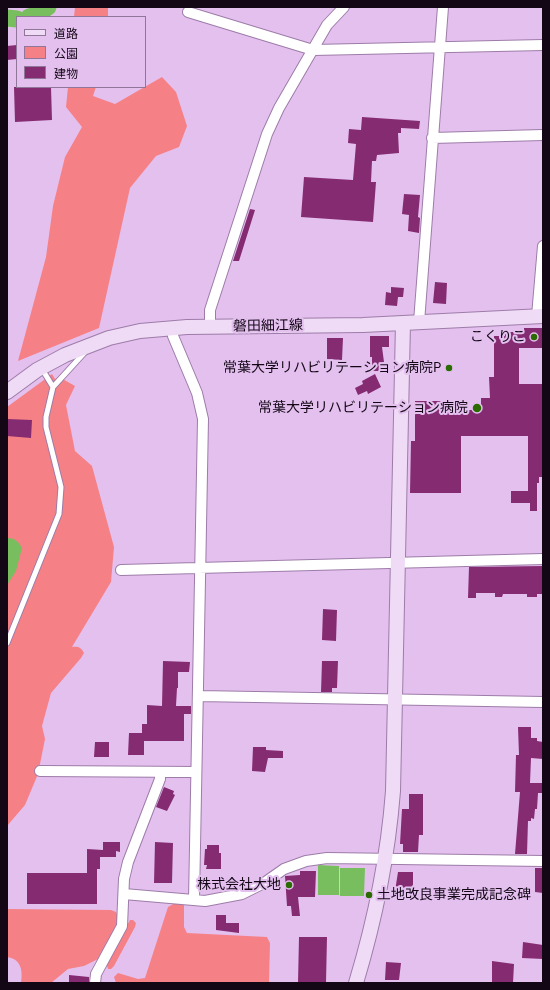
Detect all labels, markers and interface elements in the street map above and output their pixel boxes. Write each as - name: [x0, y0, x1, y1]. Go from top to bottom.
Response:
- legend: [16, 16, 146, 88]
- text: 道路: [54, 27, 78, 41]
- text: 公園: [54, 47, 78, 61]
- text: 建物: [54, 67, 78, 81]
- street label: 磐田細江線: [233, 317, 303, 335]
- place label: こくりこ: [470, 329, 526, 345]
- marker: こくりこ: [529, 332, 539, 342]
- place label: 常葉大学リハビリテーション病院P: [223, 360, 441, 376]
- marker: 常葉大学リハビリテーション病院P: [444, 363, 454, 373]
- place label: 常葉大学リハビリテーション病院: [258, 400, 468, 416]
- marker: 常葉大学リハビリテーション病院: [471, 402, 483, 414]
- place label: 株式会社大地: [197, 877, 281, 893]
- marker: 株式会社大地: [284, 880, 294, 890]
- place label: 土地改良事業完成記念碑: [377, 887, 531, 903]
- marker: 土地改良事業完成記念碑: [364, 890, 374, 900]

